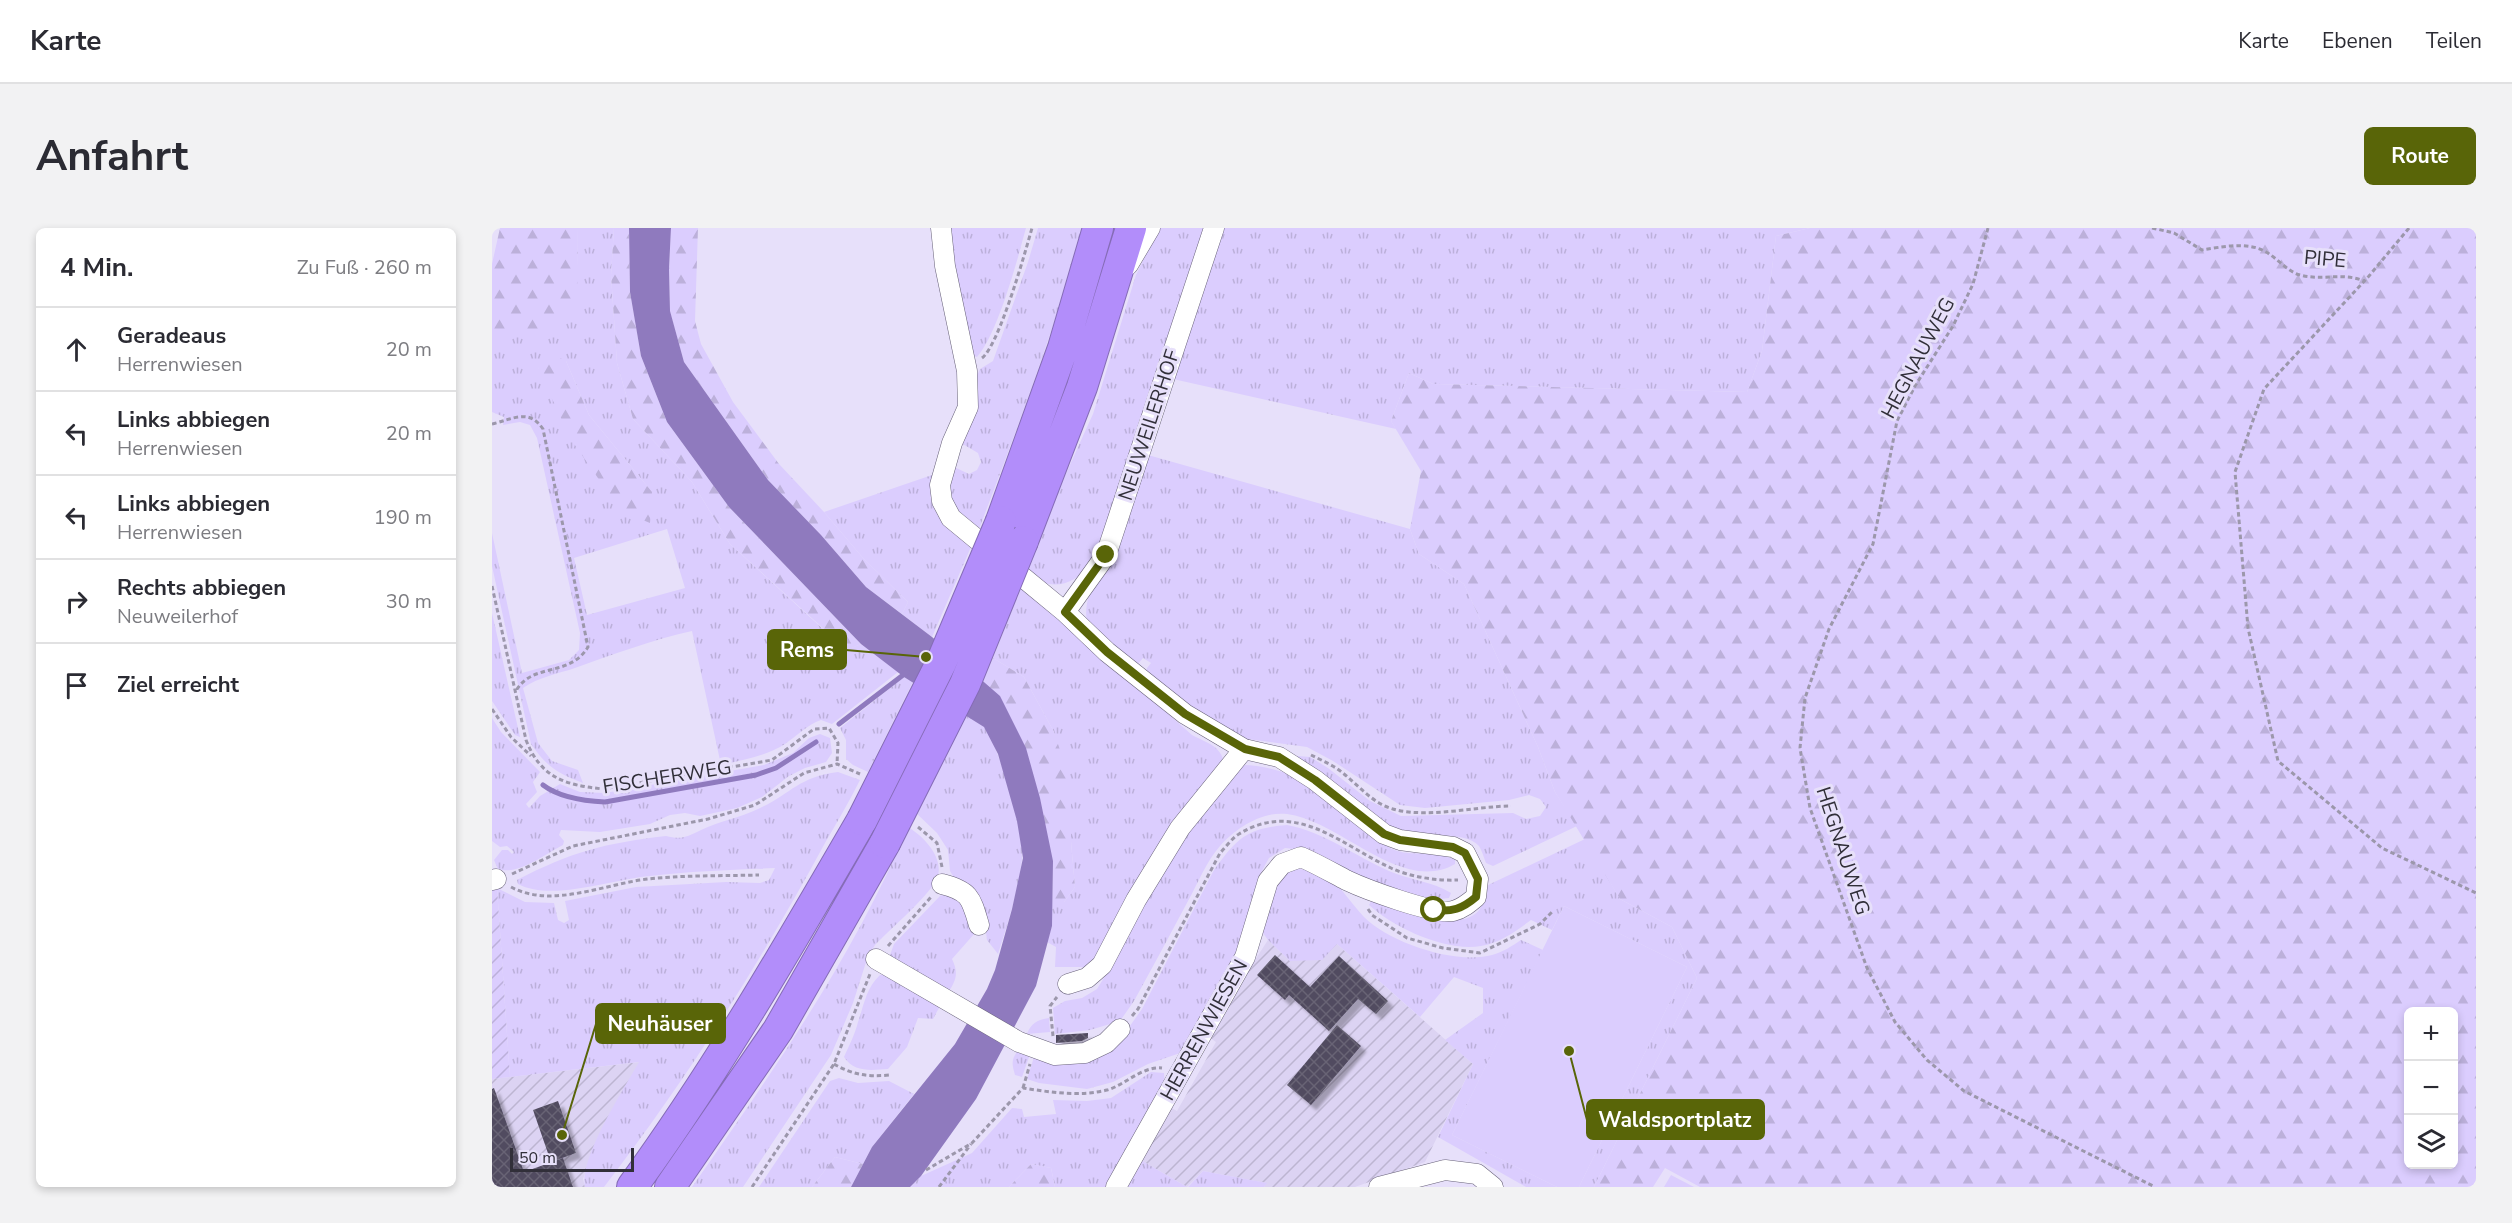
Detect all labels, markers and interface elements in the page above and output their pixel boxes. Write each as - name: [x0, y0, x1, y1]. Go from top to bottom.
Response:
- text: Karte: [30, 22, 101, 60]
- text: Karte: [2238, 27, 2289, 55]
- text: Ebenen: [2322, 27, 2393, 55]
- text: Teilen: [2426, 27, 2482, 55]
- button: Route: [2364, 127, 2476, 185]
- text: Anfahrt: [36, 128, 188, 185]
- street label: PIPE: [2303, 244, 2347, 274]
- text: 4 Min.: [60, 250, 133, 285]
- text: Zu Fuß · 260 m: [297, 254, 432, 281]
- street label: HEGNAUWEG: [1875, 293, 1961, 423]
- text: Geradeaus: [117, 321, 226, 351]
- icon: ahead: [60, 333, 93, 366]
- text: 20 m: [386, 336, 432, 363]
- street label: NEUWEILERHOF: [1112, 346, 1186, 504]
- text: Herrenwiesen: [117, 351, 243, 378]
- text: Links abbiegen: [117, 405, 270, 435]
- icon: left: [60, 417, 93, 450]
- text: 20 m: [386, 420, 432, 447]
- text: Herrenwiesen: [117, 435, 243, 462]
- text: Links abbiegen: [117, 489, 270, 519]
- icon: left: [60, 501, 93, 534]
- text: 190 m: [374, 504, 432, 531]
- text: Herrenwiesen: [117, 519, 243, 546]
- route end: [1092, 541, 1118, 567]
- text: Rechts abbiegen: [117, 573, 286, 603]
- icon: right: [60, 585, 93, 618]
- text: 30 m: [386, 588, 432, 615]
- text: Neuweilerhof: [117, 603, 238, 630]
- callout: Rems: [768, 630, 846, 669]
- text: Rems: [780, 636, 834, 664]
- icon: arrive: [60, 669, 93, 702]
- text: Ziel erreicht: [117, 670, 239, 700]
- street label: FISCHERWEG: [601, 753, 733, 801]
- street label: HEGNAUWEG: [1810, 783, 1876, 919]
- route start: [1420, 896, 1446, 922]
- street label: HERRENWIESEN: [1154, 955, 1254, 1105]
- callout: Neuhäuser: [596, 1004, 725, 1043]
- map controls: [2404, 1007, 2458, 1169]
- button: +: [2404, 1007, 2458, 1061]
- text: Neuhäuser: [607, 1010, 713, 1038]
- button: −: [2404, 1061, 2458, 1115]
- callout: Waldsportplatz: [1587, 1100, 1764, 1139]
- text: Waldsportplatz: [1598, 1106, 1752, 1134]
- button: layers: [2404, 1115, 2458, 1169]
- scale bar: [510, 1145, 634, 1172]
- text: 50 m: [519, 1147, 556, 1169]

